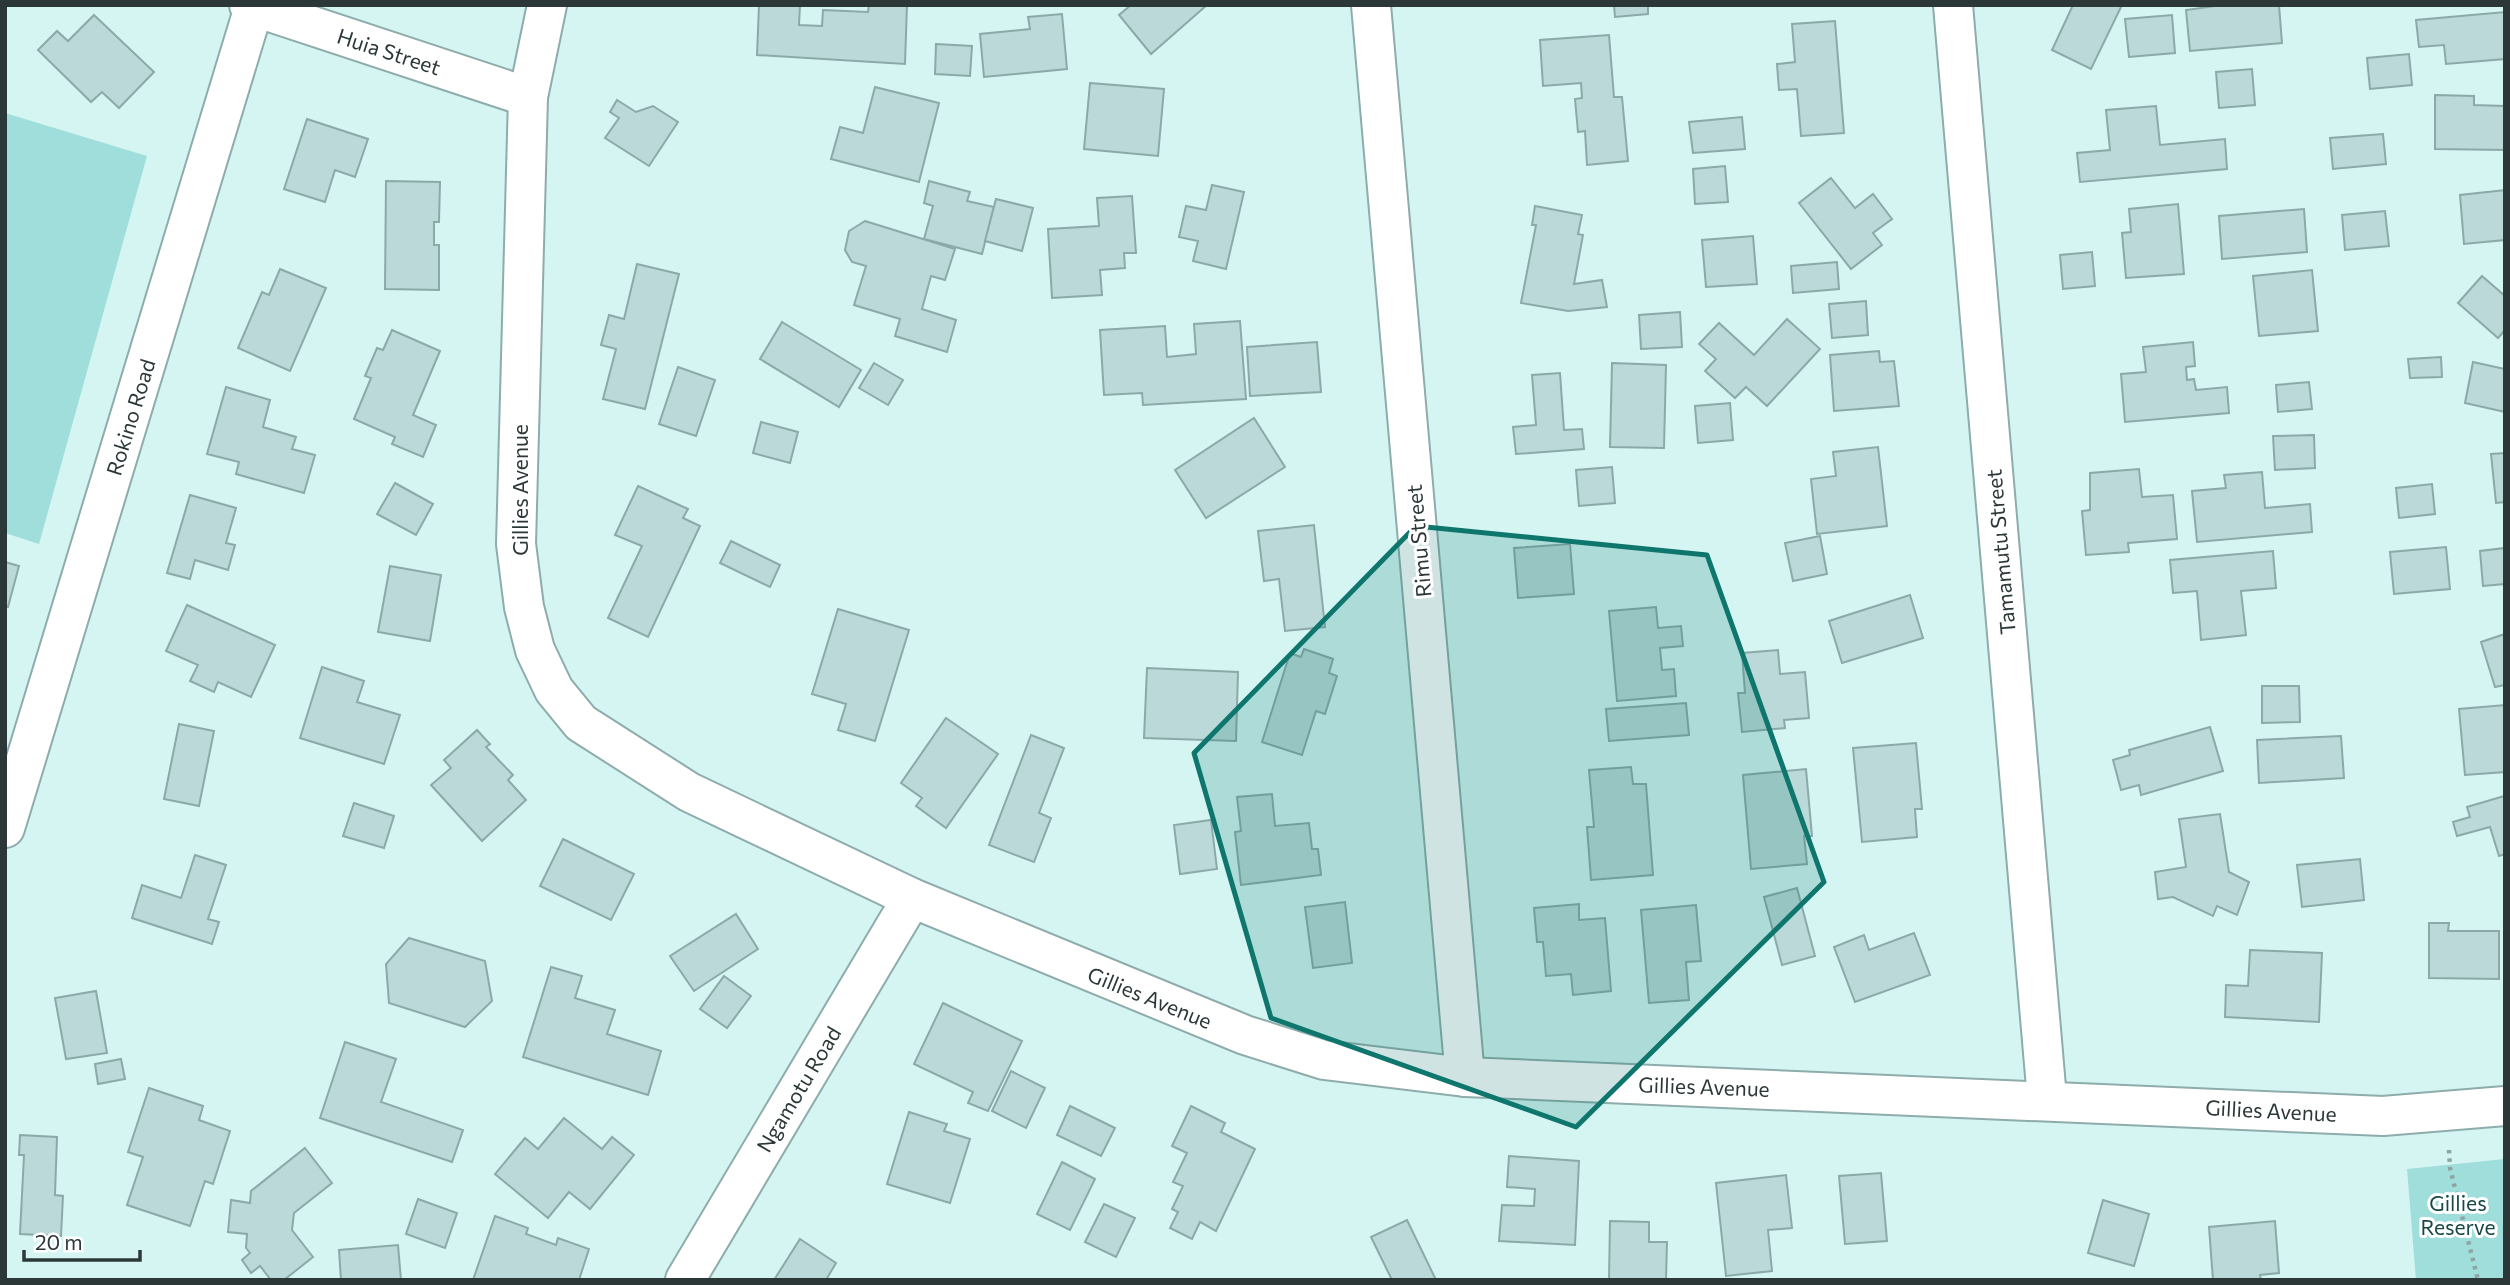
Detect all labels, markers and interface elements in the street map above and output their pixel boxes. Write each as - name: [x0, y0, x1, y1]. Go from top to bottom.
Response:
- street label: Huia Street: [334, 23, 444, 79]
- street label: Rokino Road: [100, 356, 160, 478]
- street label: Gillies Avenue: [507, 424, 532, 556]
- street label: Tamamutu Street: [1980, 468, 2020, 636]
- street label: Rimu Street: [1401, 484, 1435, 598]
- street label: Gillies Avenue: [1084, 961, 1216, 1033]
- street label: Ngamotu Road: [751, 1022, 845, 1156]
- street label: Gillies Avenue: [1638, 1071, 1770, 1101]
- street label: Gillies Avenue: [2205, 1094, 2337, 1126]
- park label: Gillies Reserve: [2421, 1190, 2495, 1239]
- scale bar: [24, 1218, 140, 1262]
- text: 20 m: [35, 1229, 83, 1254]

